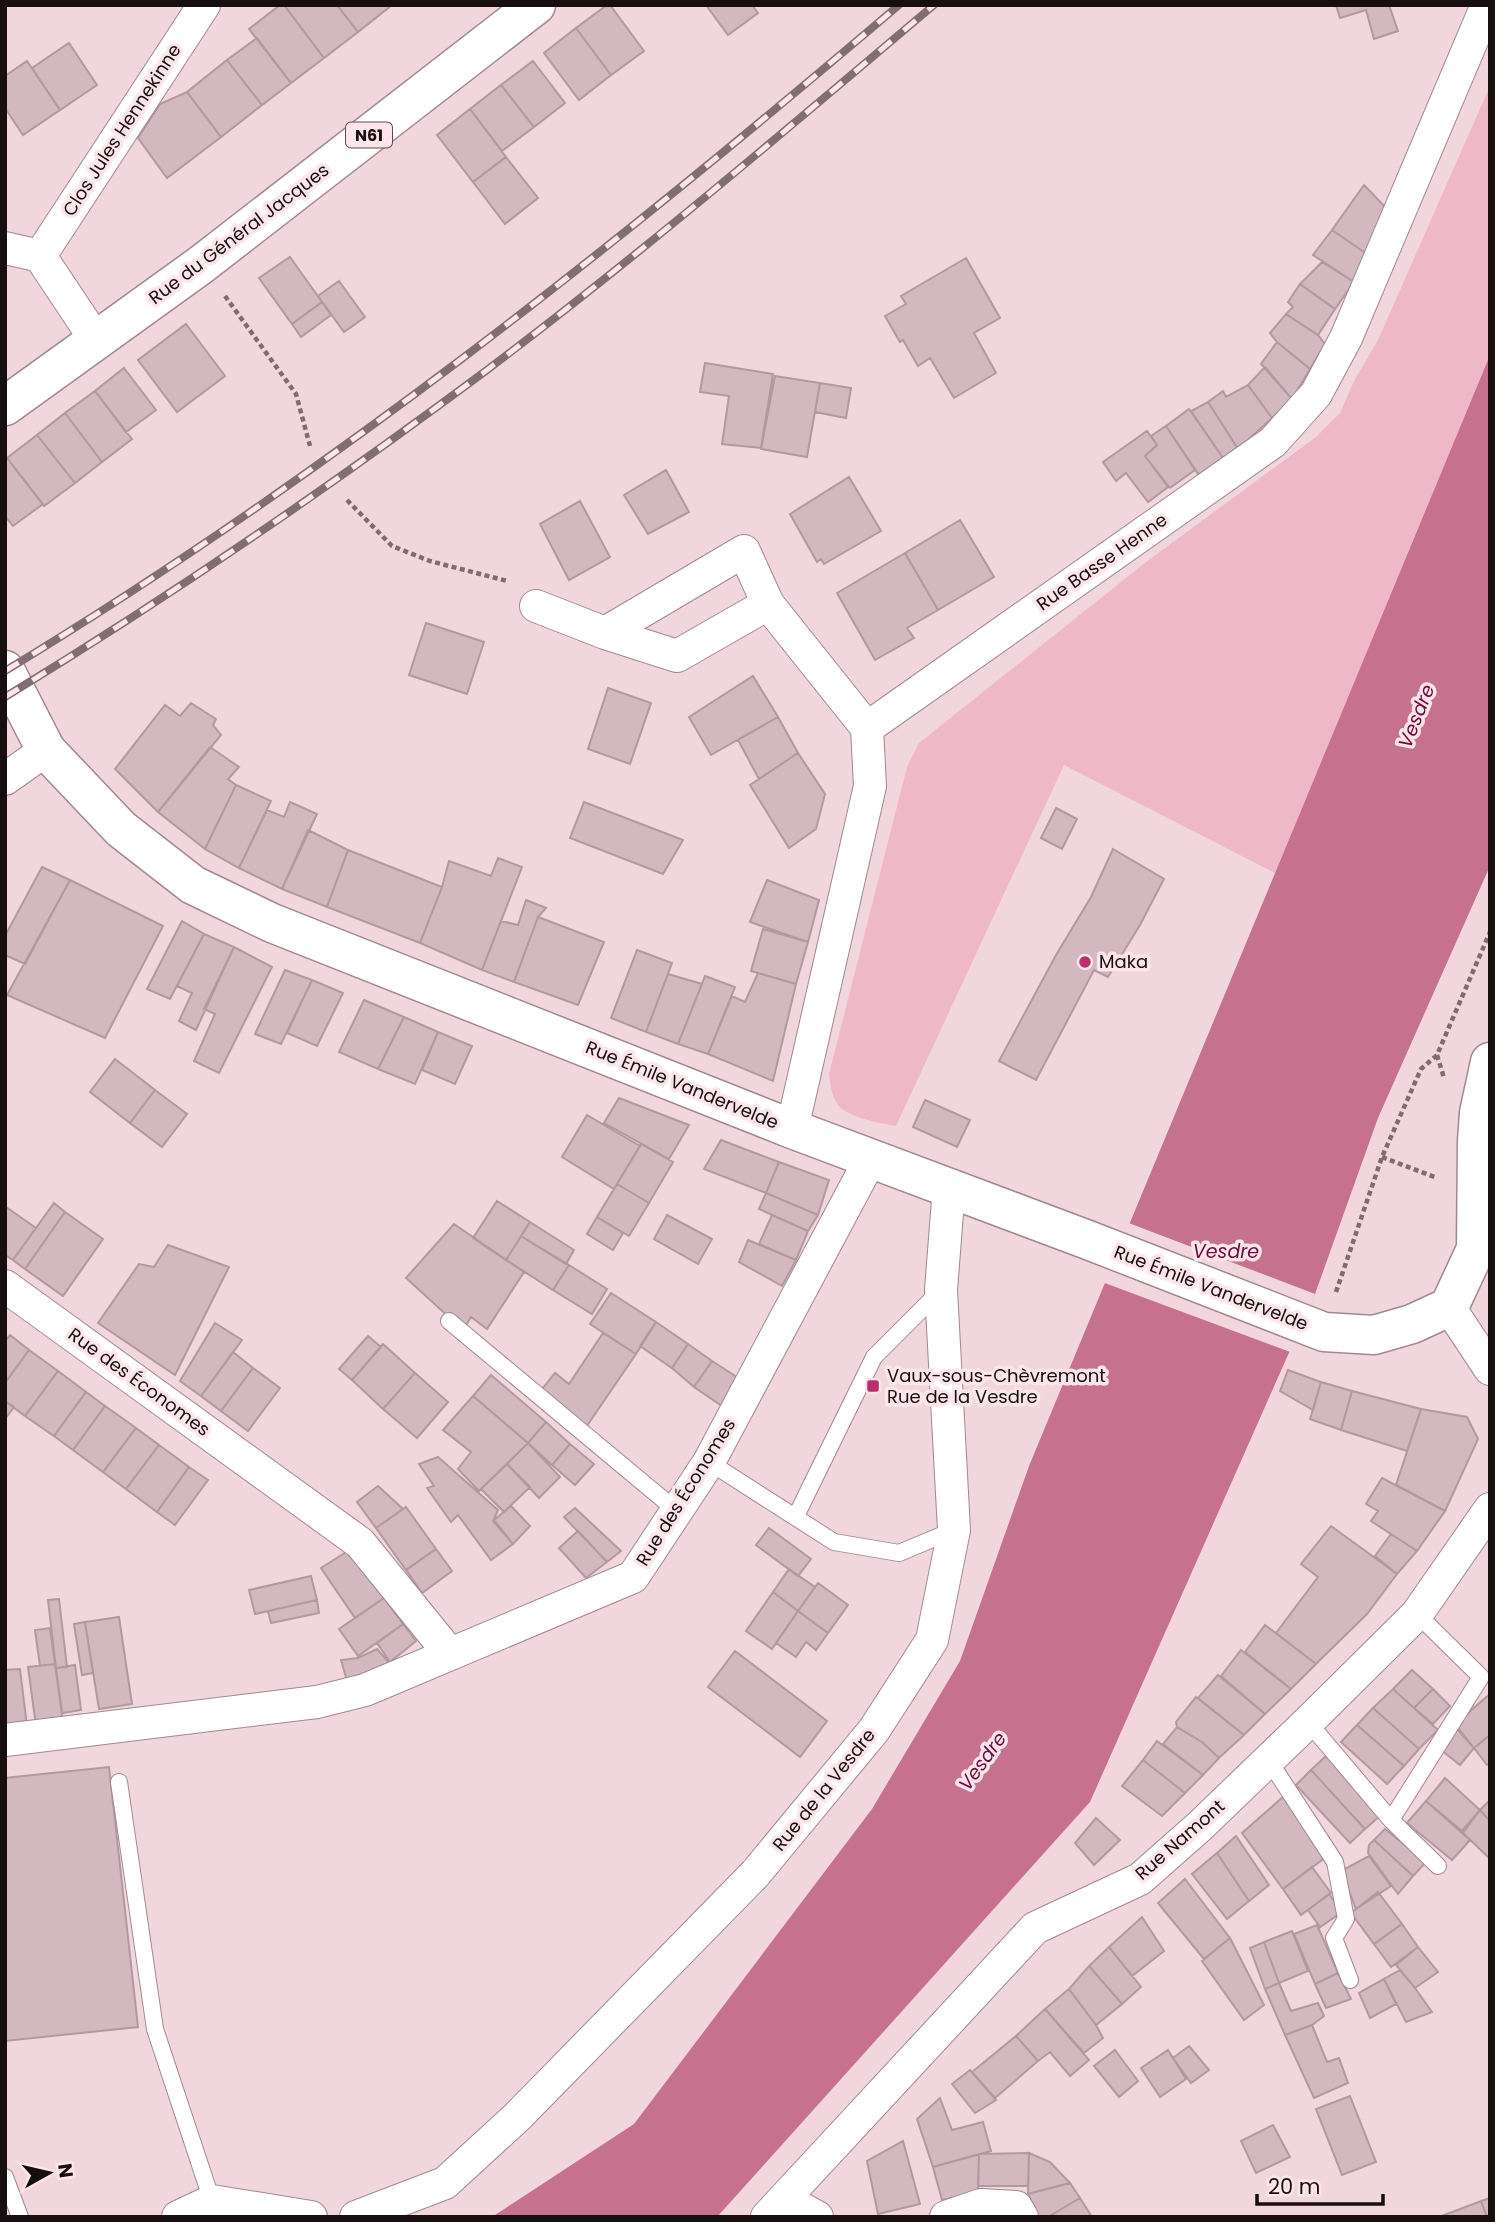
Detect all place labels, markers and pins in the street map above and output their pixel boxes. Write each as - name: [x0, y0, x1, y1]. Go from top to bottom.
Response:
- place label: Maka: [1099, 949, 1148, 974]
- marker: Maka: [1077, 954, 1093, 970]
- place label: Vaux-sous-Chèvremont Rue de la Vesdre: [887, 1363, 1106, 1409]
- marker: Vaux-sous-Chèvremont Rue de la Vesdre: [865, 1378, 881, 1394]

